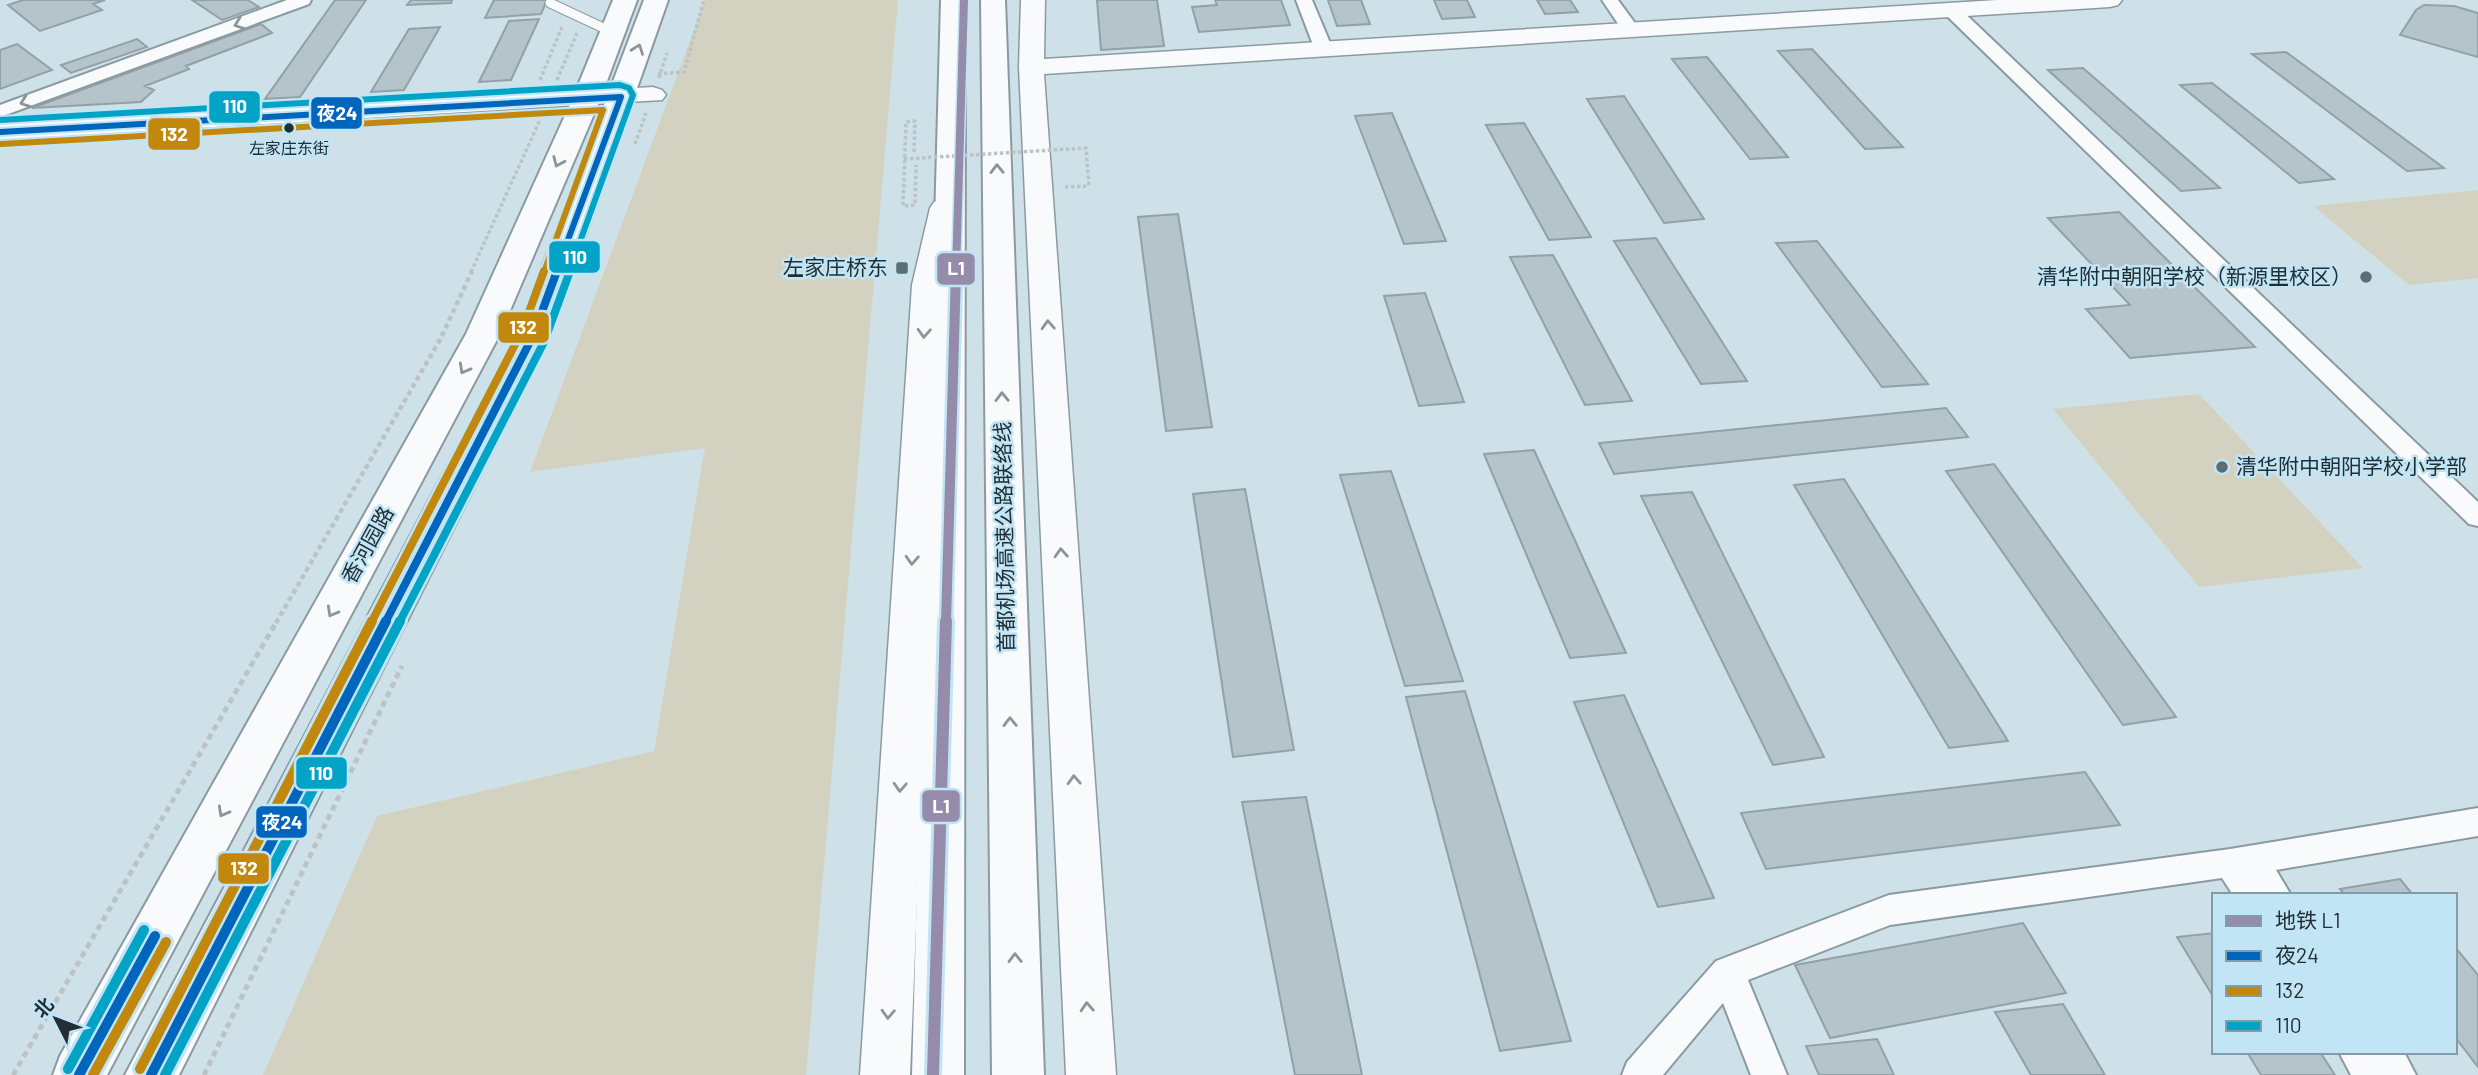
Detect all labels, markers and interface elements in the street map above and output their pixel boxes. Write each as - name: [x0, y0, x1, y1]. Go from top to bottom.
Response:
- one-way arrow: [233, 15, 245, 29]
- one-way arrow: [630, 43, 644, 55]
- line badge: 110: [208, 90, 261, 124]
- one-way arrow: [20, 94, 32, 108]
- text: 110: [223, 94, 247, 117]
- line badge: 夜24: [310, 96, 363, 130]
- text: 夜24: [316, 101, 358, 124]
- line badge: 132: [147, 117, 201, 151]
- marker: 左家庄东街: [282, 121, 296, 135]
- text: 132: [160, 122, 188, 145]
- place label: 左家庄东街: [249, 138, 329, 157]
- one-way arrow: [552, 155, 566, 167]
- one-way arrow: [989, 164, 1004, 175]
- line badge: 110: [548, 240, 601, 274]
- text: 110: [563, 245, 587, 268]
- line badge: L1: [936, 252, 976, 286]
- place label: 左家庄桥东: [783, 254, 888, 279]
- text: L1: [947, 256, 965, 279]
- marker: 左家庄桥东: [894, 260, 910, 276]
- place label: 清华附中朝阳学校（新源里校区）: [2037, 263, 2352, 288]
- marker: 清华附中朝阳学校（新源里校区）: [2358, 269, 2374, 285]
- line badge: 132: [497, 311, 550, 344]
- text: 132: [509, 315, 537, 338]
- one-way arrow: [1041, 320, 1056, 331]
- one-way arrow: [917, 328, 932, 339]
- one-way arrow: [459, 362, 472, 374]
- one-way arrow: [994, 391, 1010, 402]
- street label: 首都机场高速公路联络线: [989, 421, 1018, 653]
- place label: 清华附中朝阳学校小学部: [2236, 453, 2467, 478]
- marker: 清华附中朝阳学校小学部: [2214, 459, 2230, 475]
- street label: 香河园路: [335, 501, 398, 587]
- one-way arrow: [1054, 547, 1069, 558]
- one-way arrow: [905, 555, 920, 566]
- one-way arrow: [327, 605, 340, 617]
- one-way arrow: [1002, 716, 1017, 727]
- line badge: 110: [295, 756, 348, 790]
- text: 110: [309, 761, 333, 784]
- one-way arrow: [1067, 774, 1082, 785]
- one-way arrow: [893, 782, 908, 793]
- line badge: L1: [921, 789, 961, 823]
- text: L1: [932, 794, 950, 817]
- one-way arrow: [218, 804, 231, 817]
- line badge: 夜24: [255, 805, 308, 839]
- text: 夜24: [261, 810, 303, 833]
- line badge: 132: [217, 852, 270, 885]
- text: 132: [230, 856, 258, 879]
- legend: [2212, 893, 2457, 1054]
- text: 地铁 L1: [2275, 907, 2340, 932]
- text: 夜24: [2275, 942, 2319, 967]
- one-way arrow: [1007, 952, 1023, 963]
- text: 132: [2275, 977, 2304, 1002]
- north arrow: [21, 984, 91, 1054]
- text: 北: [28, 993, 58, 1022]
- one-way arrow: [1079, 1001, 1094, 1012]
- one-way arrow: [881, 1009, 896, 1020]
- text: 110: [2275, 1012, 2302, 1037]

